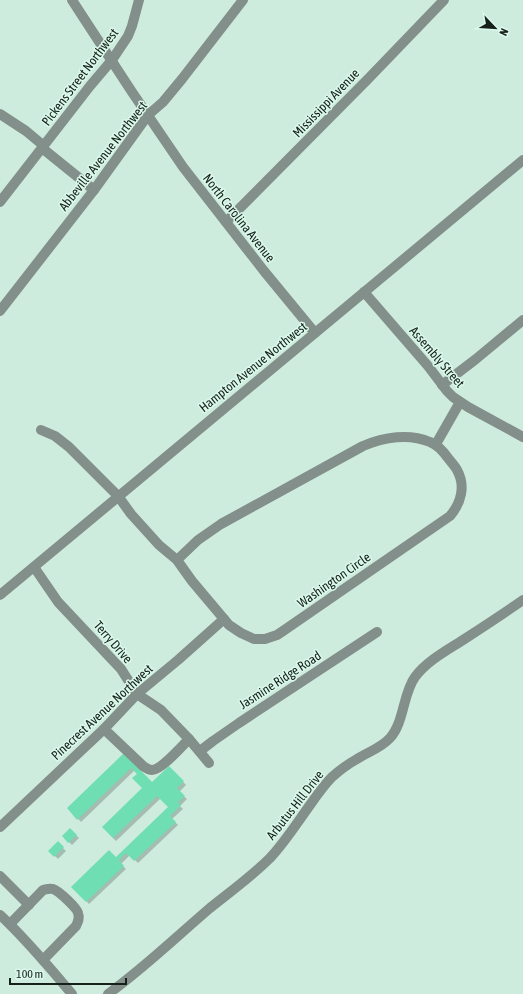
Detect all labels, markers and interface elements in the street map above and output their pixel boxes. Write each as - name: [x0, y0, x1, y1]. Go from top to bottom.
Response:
- north arrow: [475, 8, 515, 48]
- street label: Pickens Street Northwest: [39, 25, 122, 128]
- text: N: [497, 27, 511, 38]
- street label: Mississippi Avenue: [290, 66, 362, 140]
- street label: Abbeville Avenue Northwest: [56, 98, 150, 214]
- street label: North Carolina Avenue: [200, 171, 278, 265]
- street label: Hampton Avenue Northwest: [196, 319, 310, 415]
- street label: Assembly Street: [406, 323, 468, 391]
- street label: Washington Circle: [295, 549, 373, 611]
- street label: Terry Drive: [91, 618, 135, 666]
- street label: Jasmine Ridge Road: [236, 648, 324, 712]
- street label: Pinecrest Avenue Northwest: [48, 661, 156, 763]
- street label: Arbutus Hill Drive: [263, 767, 327, 843]
- scale bar: [10, 960, 126, 986]
- text: 100 m: [16, 967, 43, 981]

